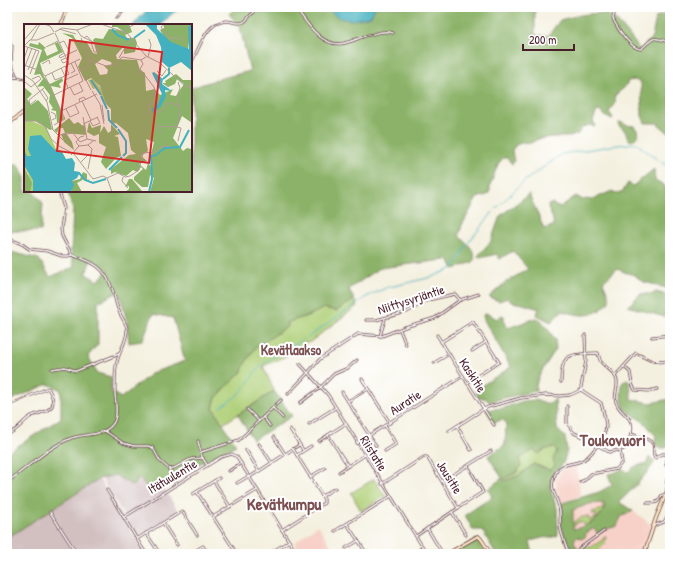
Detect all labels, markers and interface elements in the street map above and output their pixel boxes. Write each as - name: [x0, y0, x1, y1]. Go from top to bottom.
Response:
- inset map: [24, 24, 192, 192]
- scale bar: [523, 26, 574, 52]
- text: 200 m: [529, 31, 556, 48]
- street label: Niittysyrjäntie: [375, 280, 447, 318]
- district label: Kevätlaakso: [261, 340, 322, 359]
- street label: Kaskitie: [455, 354, 491, 396]
- street label: Auratie: [386, 385, 424, 419]
- district label: Toukovuori: [579, 428, 646, 451]
- street label: Riistatie: [356, 432, 392, 474]
- street label: Itätuulentie: [144, 454, 200, 498]
- street label: Jousitie: [433, 457, 467, 497]
- district label: Kevätkumpu: [247, 492, 321, 516]

